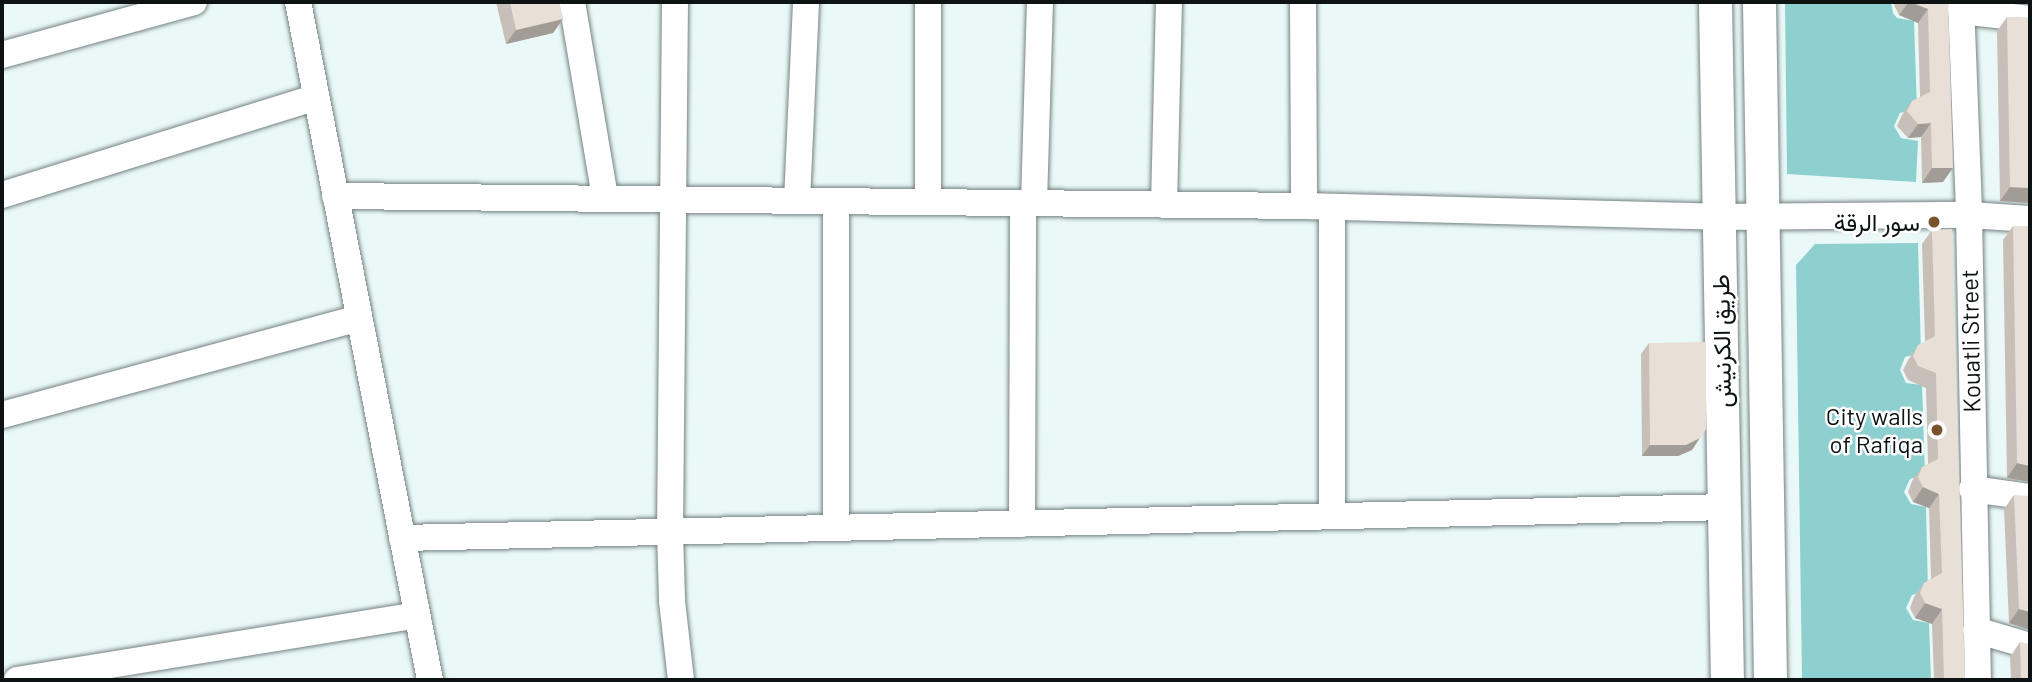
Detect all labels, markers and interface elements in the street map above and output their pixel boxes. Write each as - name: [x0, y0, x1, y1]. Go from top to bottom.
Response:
- place label: سور الرقة: [1834, 208, 1920, 236]
- marker: سور الرقة: [1926, 214, 1942, 230]
- street label: Kouatli Street: [1954, 269, 1986, 413]
- street label: طريق الكرنيش: [1705, 274, 1737, 408]
- place label: City walls of Rafiqa: [1826, 402, 1923, 458]
- marker: City walls of Rafiqa: [1929, 422, 1945, 438]

